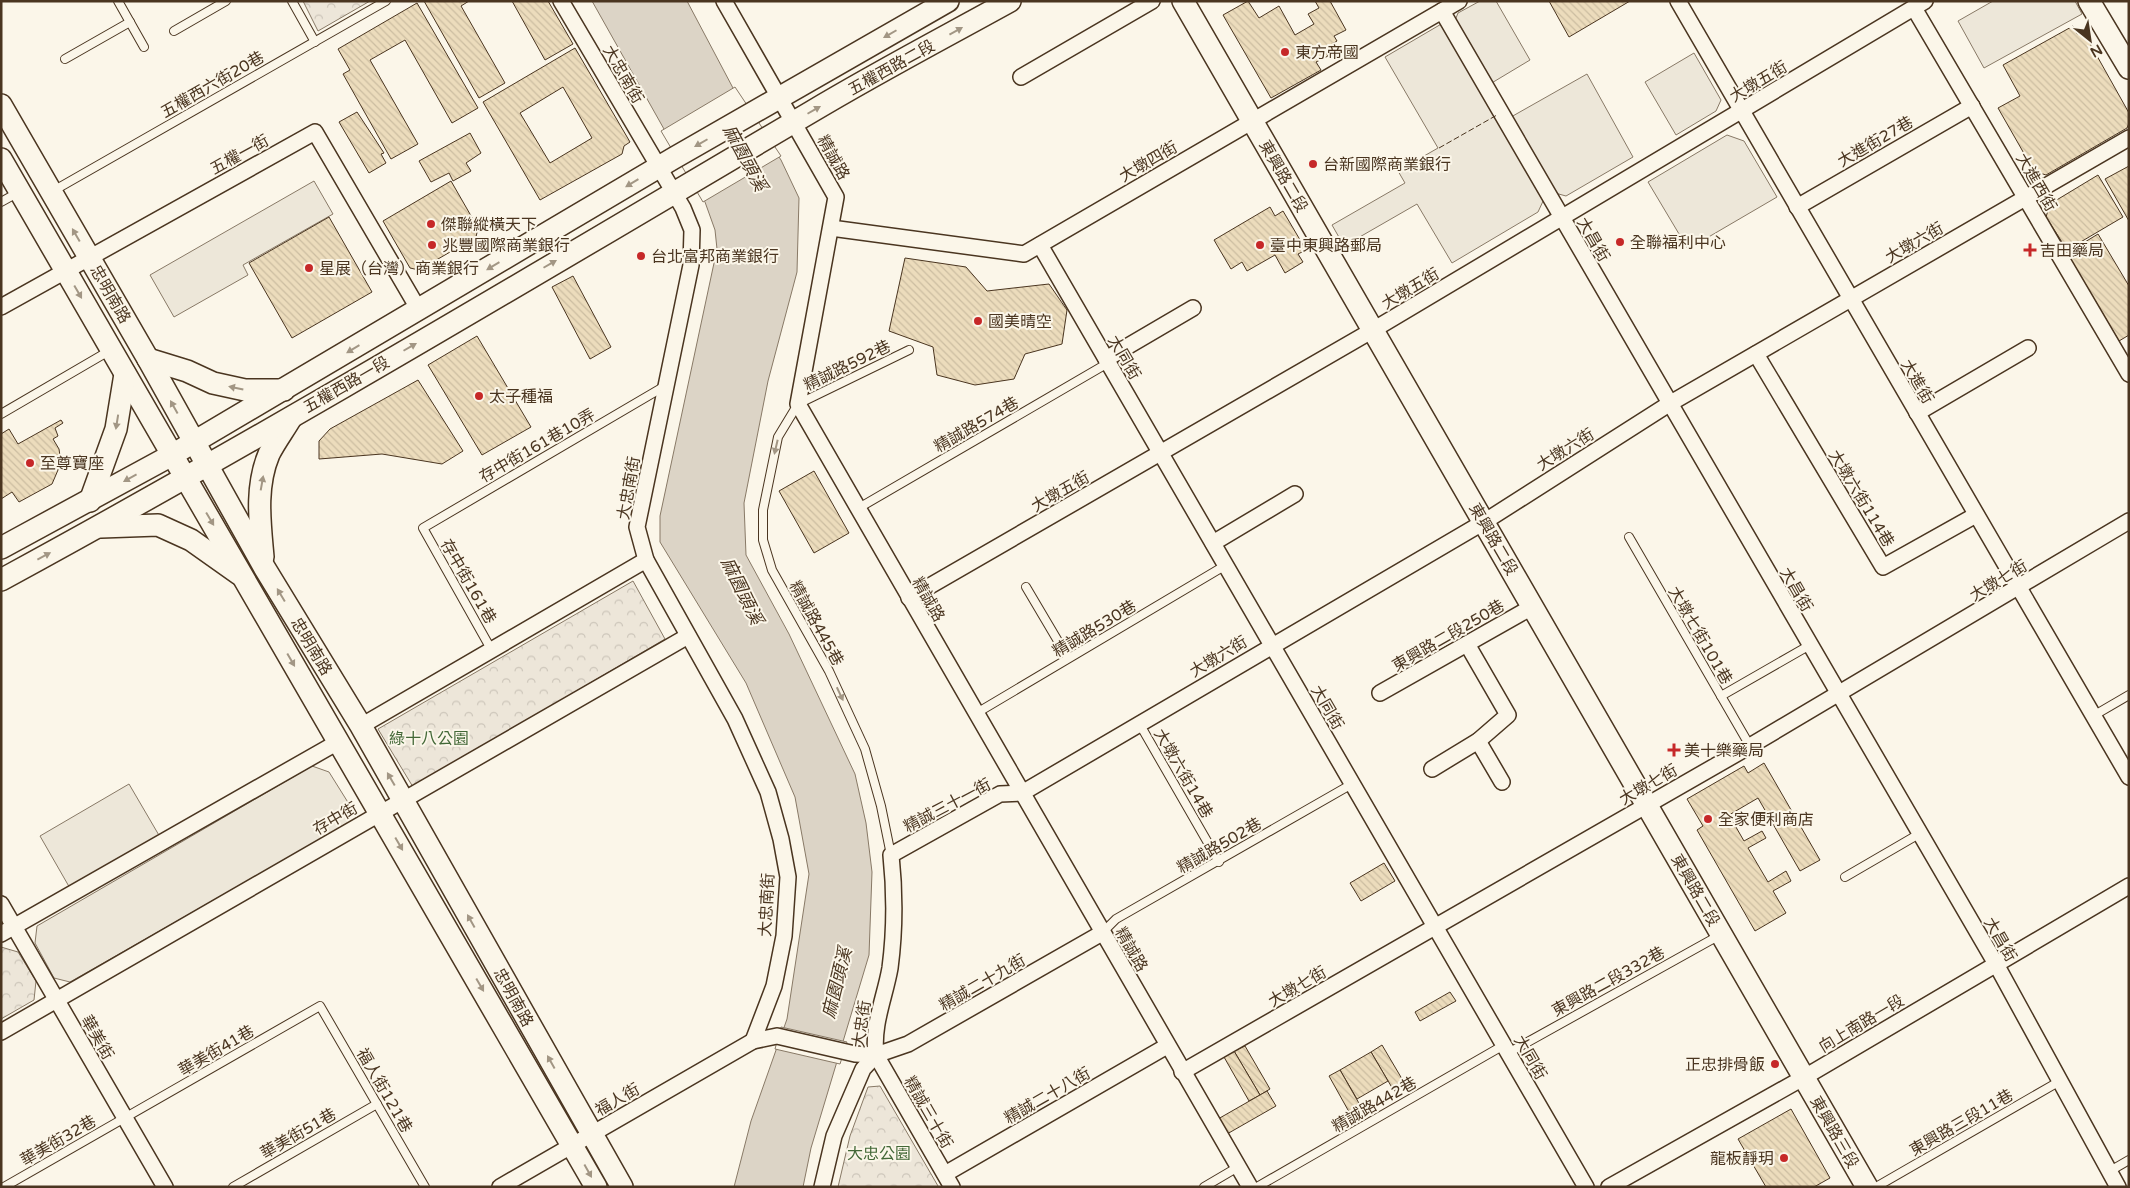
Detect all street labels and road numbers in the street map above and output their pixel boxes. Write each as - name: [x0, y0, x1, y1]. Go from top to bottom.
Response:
- street label: 五權西路二段: [845, 36, 938, 100]
- street label: 大忠南街: [598, 42, 648, 107]
- street label: 五權西六街20巷: [157, 47, 268, 123]
- street label: 大墩五街: [1726, 57, 1791, 107]
- street label: 大進街27巷: [1834, 112, 1917, 172]
- street label: 五權一街: [207, 131, 272, 179]
- street label: 精誠路: [813, 132, 854, 183]
- street label: 大墩四街: [1116, 137, 1181, 187]
- street label: 東興路二段: [1254, 137, 1312, 216]
- street label: 大進西街: [2011, 150, 2061, 215]
- street label: 大昌街: [1572, 214, 1614, 265]
- street label: 大墩六街: [1882, 218, 1947, 268]
- street label: 忠明南路: [85, 262, 135, 327]
- street label: 大墩五街: [1378, 264, 1443, 314]
- street label: 大同街: [1103, 332, 1145, 383]
- street label: 精誠路592巷: [801, 336, 894, 396]
- street label: 五權西路一段: [300, 352, 393, 418]
- street label: 大進街: [1896, 356, 1938, 407]
- street label: 精誠路574巷: [931, 393, 1022, 457]
- street label: 存中街161巷10弄: [476, 405, 599, 487]
- street label: 大墩六街: [1533, 424, 1598, 475]
- street label: 大墩六街114巷: [1824, 446, 1898, 551]
- street label: 大忠南街: [614, 455, 644, 521]
- street label: 大墩五街: [1028, 467, 1093, 517]
- street label: 東興路二段: [1464, 500, 1522, 579]
- street label: 存中街161巷: [436, 536, 500, 627]
- street label: 大墩七街: [1966, 556, 2031, 606]
- street label: 大昌街: [1775, 564, 1817, 615]
- street label: 精誠路: [907, 574, 949, 625]
- street label: 精誠路445巷: [785, 577, 848, 670]
- street label: 大墩七街101巷: [1664, 583, 1736, 688]
- street label: 精誠路530巷: [1049, 596, 1140, 662]
- street label: 東興路二段250巷: [1389, 596, 1508, 676]
- street label: 忠明南路: [286, 614, 336, 679]
- street label: 大墩六街: [1186, 632, 1251, 682]
- street label: 大同街: [1306, 682, 1348, 733]
- street label: 大墩六街14巷: [1149, 725, 1217, 822]
- street label: 大墩七街: [1616, 760, 1681, 810]
- street label: 精誠三十一街: [900, 775, 995, 837]
- street label: 存中街: [310, 798, 361, 840]
- street label: 精誠路502巷: [1174, 814, 1265, 878]
- street label: 東興路二段: [1666, 851, 1724, 930]
- street label: 大忠南街: [755, 873, 779, 938]
- street label: 大昌街: [1979, 914, 2021, 965]
- street label: 精誠路: [1110, 924, 1152, 975]
- street label: 東興路二段332巷: [1548, 943, 1669, 1021]
- street label: 精誠二十九街: [936, 950, 1029, 1016]
- street label: 大墩七街: [1265, 962, 1330, 1012]
- street label: 忠明南路: [489, 965, 537, 1030]
- street label: 向上南路一段: [1815, 991, 1908, 1057]
- street label: 大忠街: [849, 999, 875, 1049]
- street label: 華美街: [76, 1012, 118, 1063]
- street label: 華美街41巷: [175, 1021, 258, 1081]
- street label: 大同街: [1509, 1032, 1551, 1083]
- street label: 福人街121巷: [352, 1045, 416, 1136]
- street label: 精誠二十八街: [1001, 1063, 1094, 1129]
- street label: 精誠三十街: [899, 1073, 957, 1152]
- street label: 精誠路442巷: [1329, 1073, 1420, 1137]
- street label: 福人街: [592, 1079, 643, 1121]
- street label: 東興路三段11巷: [1906, 1085, 2017, 1161]
- street label: 東興路三段: [1805, 1093, 1863, 1172]
- street label: 華美街51巷: [257, 1104, 340, 1164]
- street label: 華美街32巷: [17, 1111, 100, 1171]

